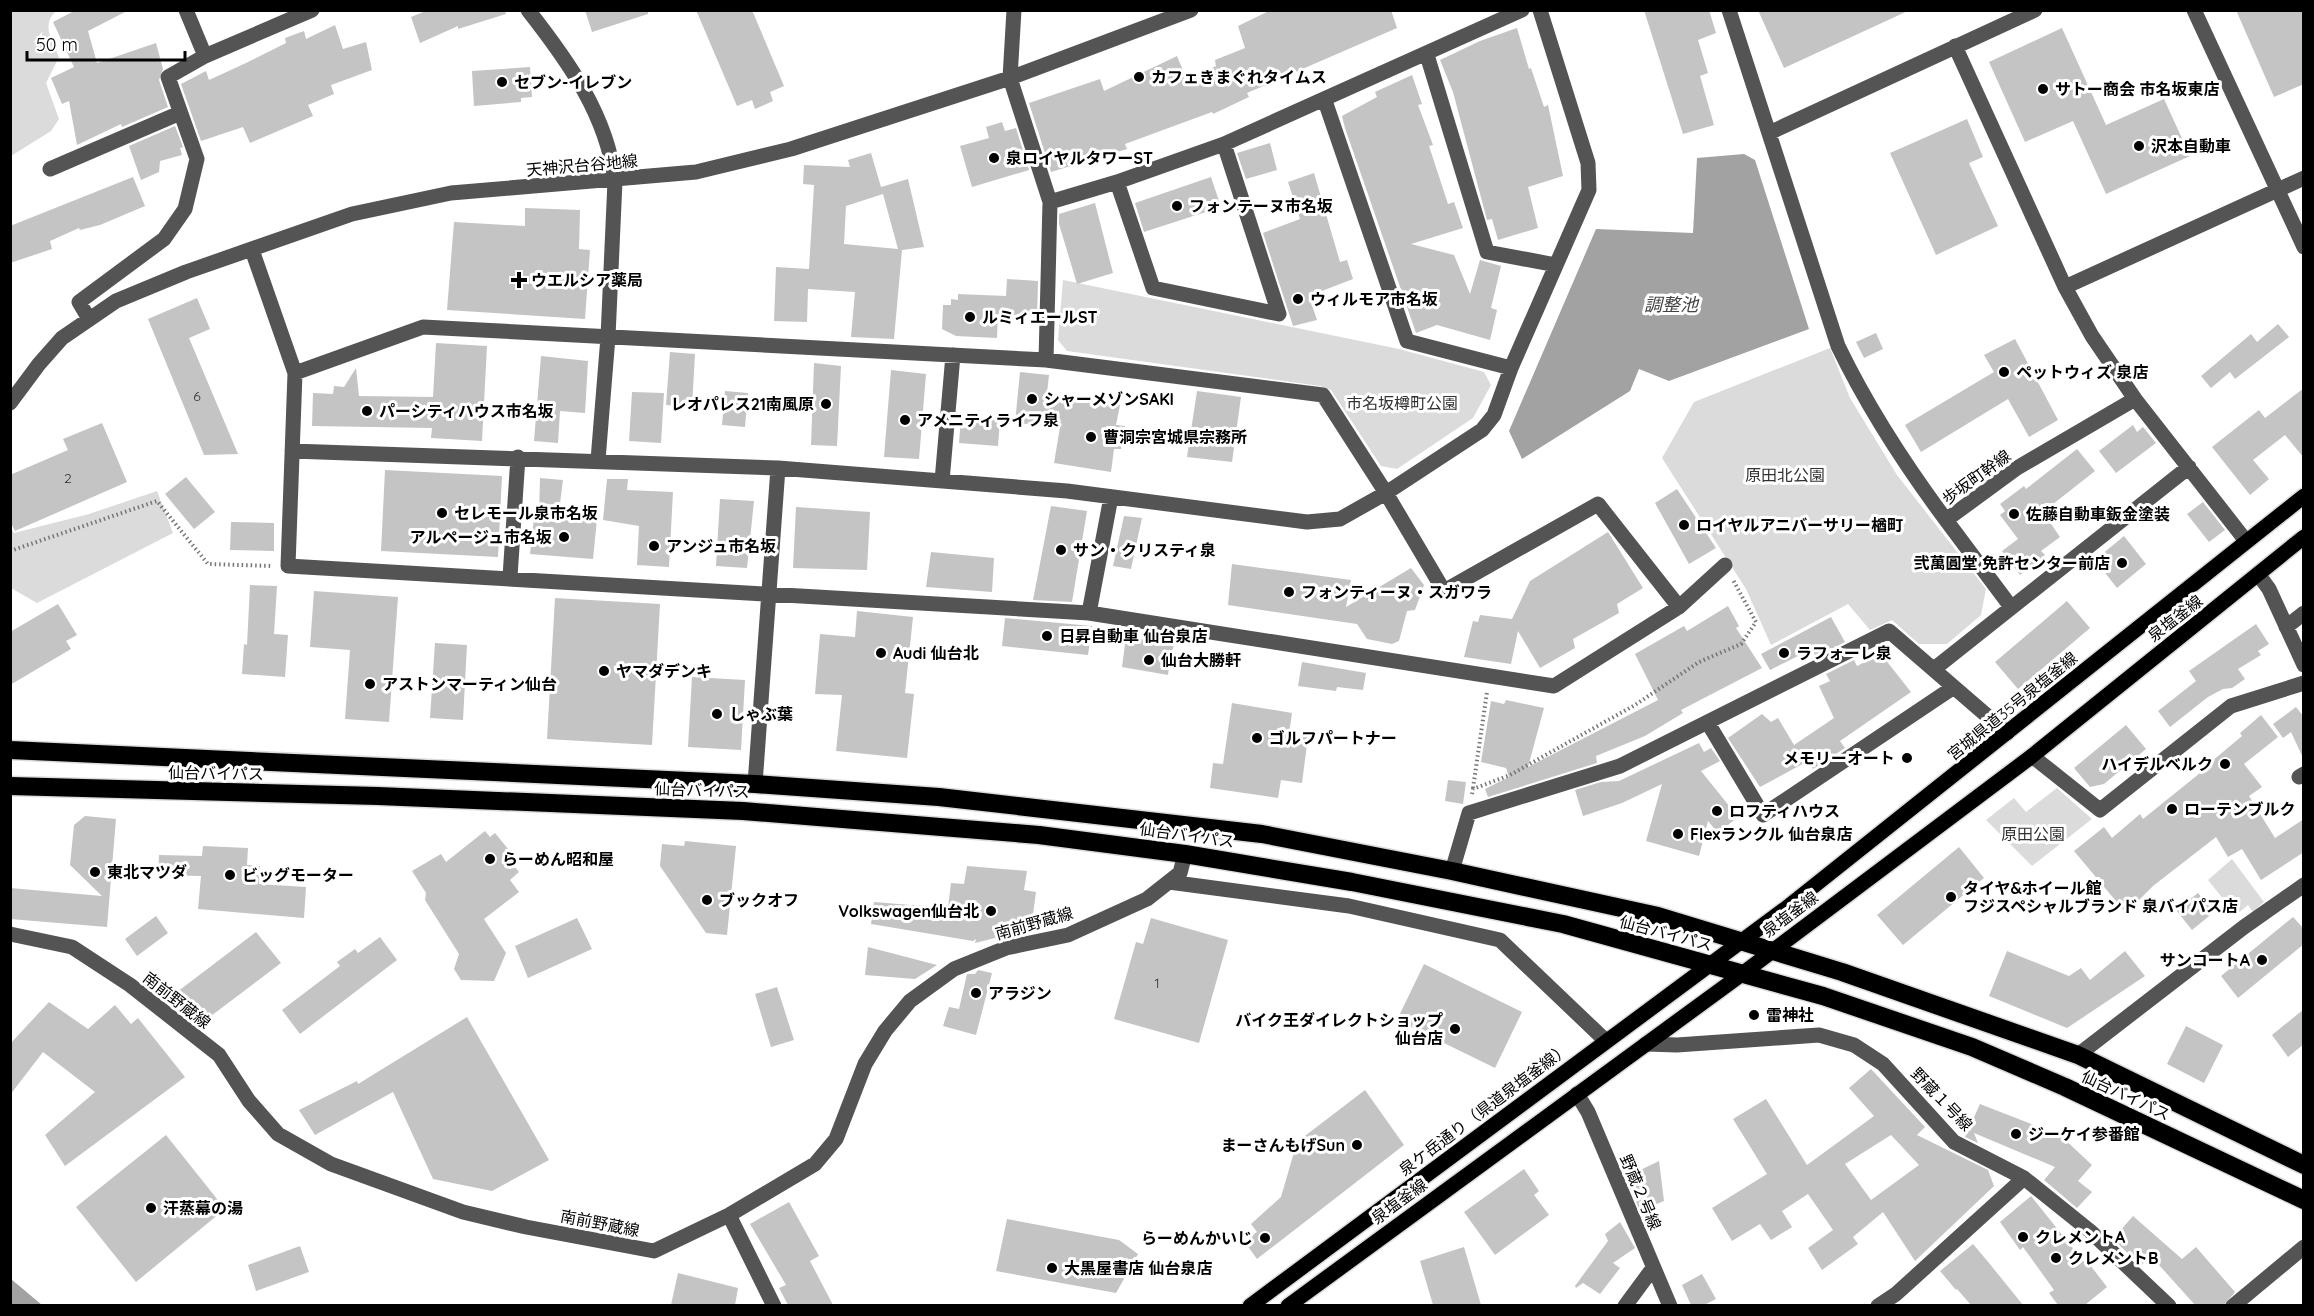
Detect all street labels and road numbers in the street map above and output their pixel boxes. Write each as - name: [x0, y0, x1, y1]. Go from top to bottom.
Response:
- street label: 天神沢台谷地線: [525, 150, 639, 180]
- street label: 歩坂町幹線: [1938, 445, 2014, 509]
- street label: 泉塩釜線: [2144, 590, 2206, 646]
- street label: 宮城県道35号泉塩釜線: [1943, 648, 2081, 764]
- street label: 仙台バイパス: [168, 762, 264, 784]
- street label: 仙台バイパス: [654, 778, 750, 802]
- street label: 仙台バイパス: [1138, 818, 1236, 852]
- street label: 泉塩釜線: [1758, 887, 1822, 941]
- street label: 南前野蔵線: [993, 902, 1075, 944]
- street label: 仙台バイパス: [1617, 911, 1715, 955]
- street label: 南前野蔵線: [139, 967, 215, 1033]
- street label: 泉ケ岳通り（県道泉塩釜線）: [1395, 1038, 1573, 1180]
- street label: 野蔵１号線: [1907, 1063, 1977, 1135]
- street label: 仙台バイパス: [2078, 1066, 2174, 1124]
- street label: 野蔵２号線: [1616, 1151, 1666, 1233]
- street label: 泉塩釜線: [1367, 1174, 1431, 1228]
- street label: 南前野蔵線: [559, 1206, 641, 1240]

